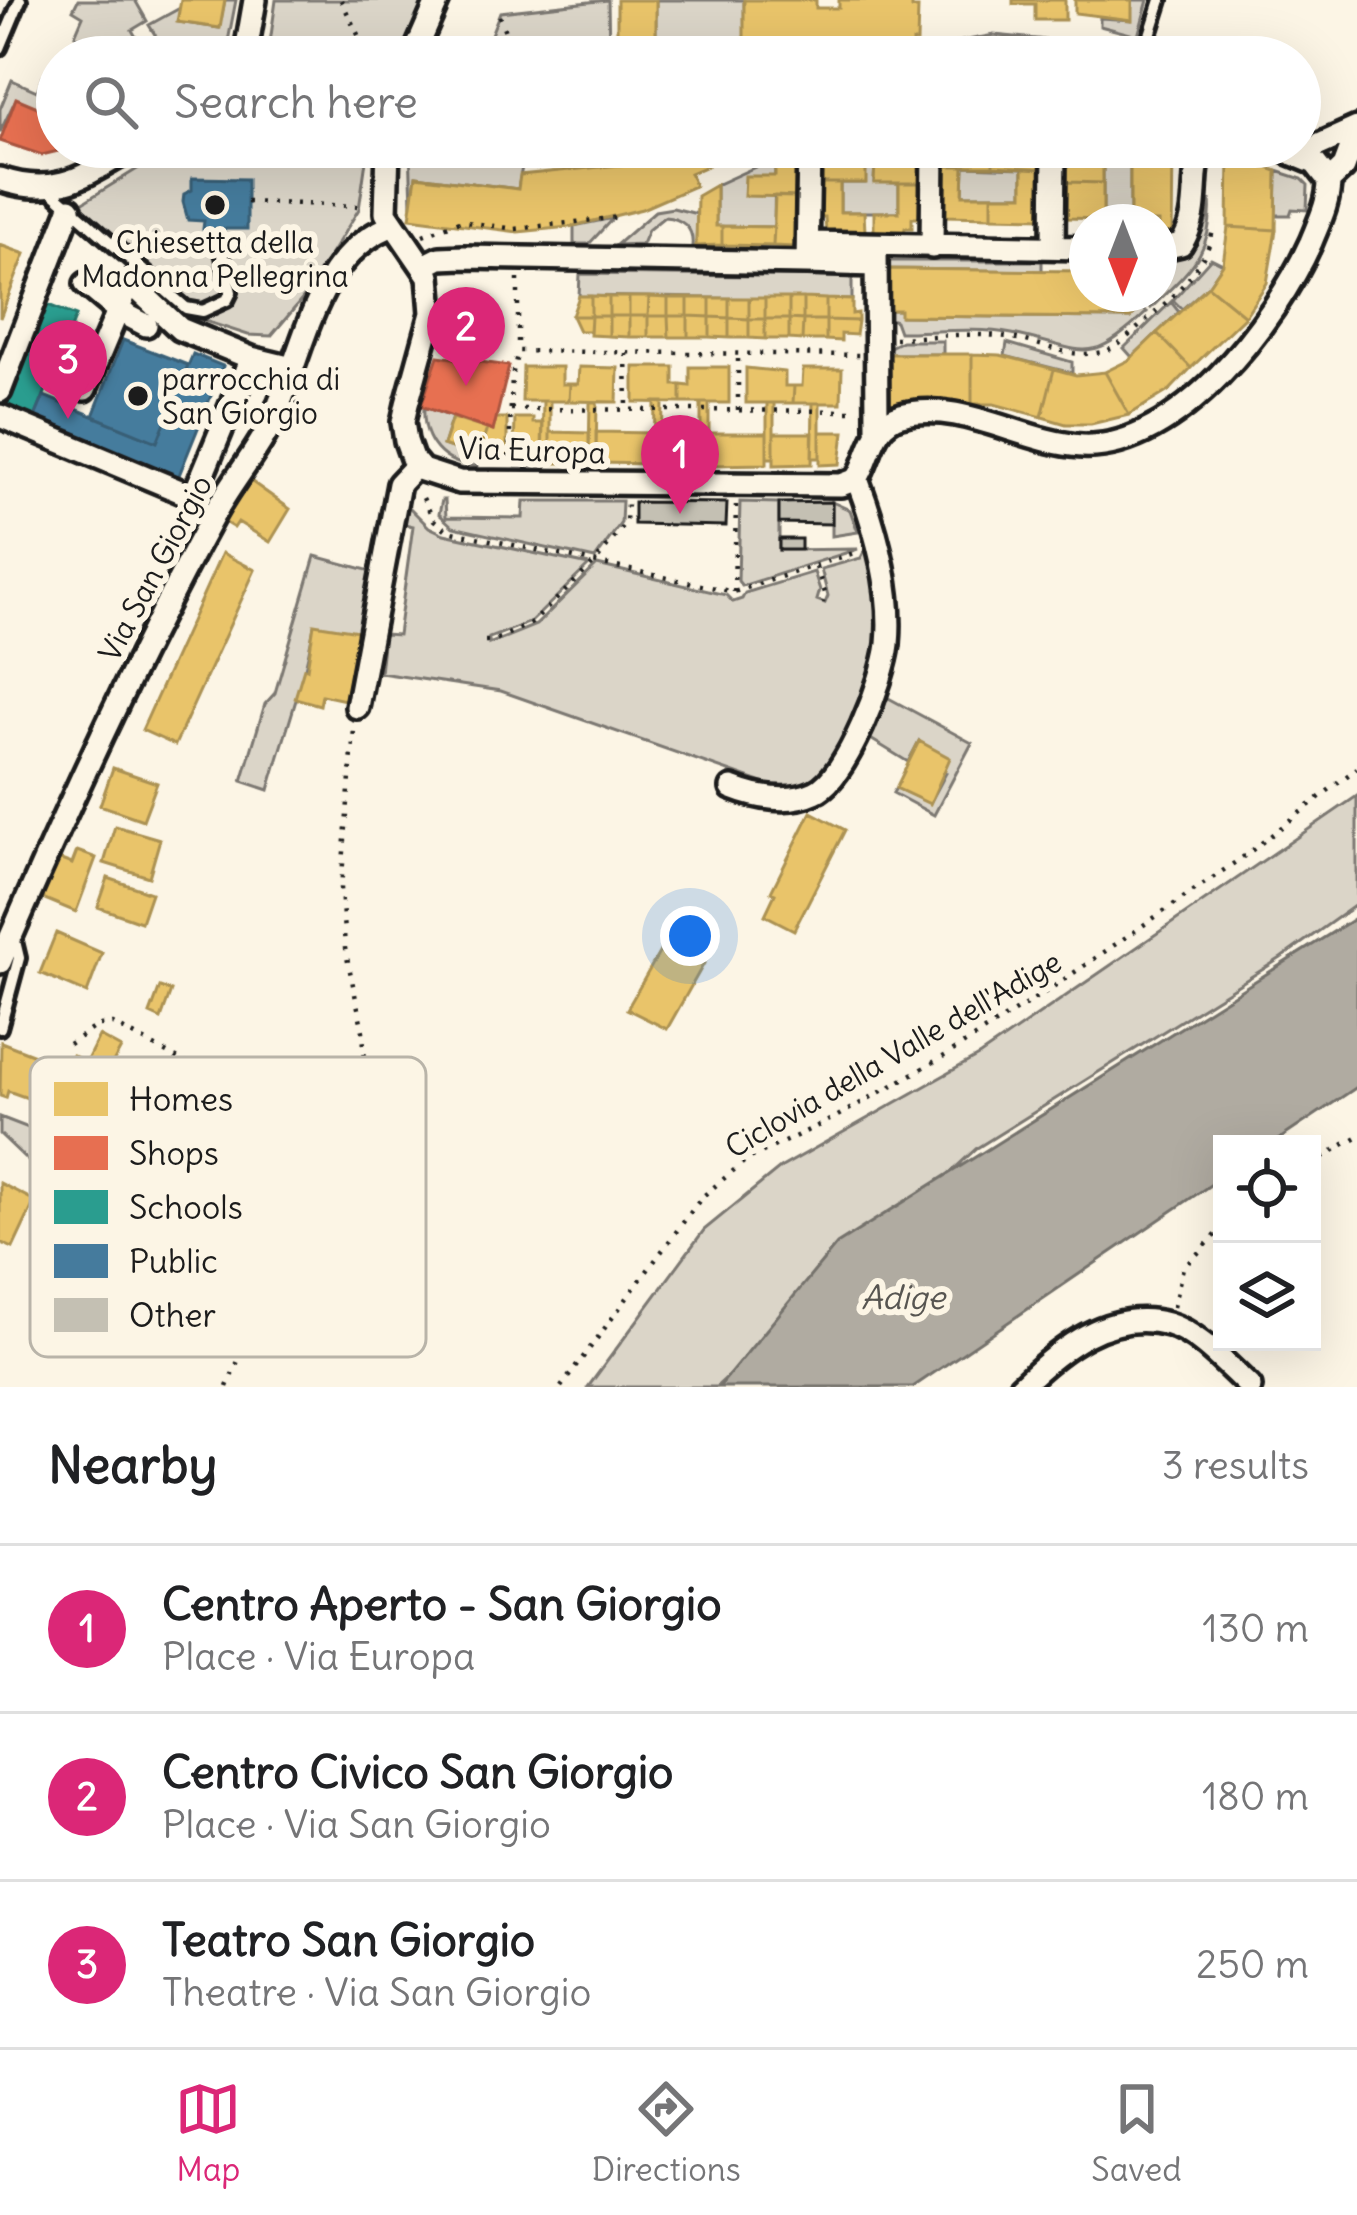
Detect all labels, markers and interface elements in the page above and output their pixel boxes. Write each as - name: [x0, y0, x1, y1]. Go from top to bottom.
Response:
- search box: [36, 36, 1321, 168]
- icon: search: [78, 69, 144, 135]
- text: Search here: [174, 74, 418, 130]
- marker: Chiesetta della Madonna Pellegrina: [202, 192, 228, 218]
- north arrow: [1069, 204, 1177, 312]
- place label: Chiesetta della Madonna Pellegrina: [81, 223, 349, 295]
- pin: 2: [427, 287, 505, 386]
- pin: 3: [29, 320, 107, 419]
- place label: parrocchia di San Giorgio: [162, 360, 340, 432]
- marker: parrocchia di San Giorgio: [125, 383, 151, 409]
- pin: 1: [641, 415, 719, 514]
- street label: Via Europa: [458, 428, 606, 472]
- street label: Via San Giorgio: [90, 468, 220, 668]
- your location: [660, 906, 720, 966]
- street label: Ciclovia della Valle dell'Adige: [718, 942, 1068, 1166]
- legend: [30, 1057, 426, 1357]
- text: Homes: [129, 1078, 233, 1120]
- text: Shops: [129, 1132, 219, 1174]
- map controls: [1213, 1135, 1321, 1351]
- button: locate: [1213, 1135, 1321, 1243]
- text: Schools: [129, 1186, 243, 1228]
- text: Public: [129, 1240, 218, 1282]
- button: layers: [1213, 1243, 1321, 1351]
- water label: Adige: [861, 1276, 947, 1318]
- text: Other: [129, 1294, 216, 1336]
- text: Nearby: [48, 1433, 217, 1497]
- text: 3 results: [1162, 1441, 1309, 1490]
- text: Centro Aperto - San Giorgio: [162, 1576, 721, 1632]
- text: 1: [79, 1604, 95, 1653]
- text: 130 m: [1202, 1604, 1309, 1653]
- text: Place · Via Europa: [162, 1632, 475, 1681]
- text: Centro Civico San Giorgio: [162, 1744, 673, 1800]
- text: 2: [76, 1772, 98, 1821]
- text: 180 m: [1202, 1772, 1309, 1821]
- text: Place · Via San Giorgio: [162, 1800, 551, 1849]
- text: Teatro San Giorgio: [162, 1912, 535, 1968]
- text: 3: [76, 1940, 98, 1989]
- text: 250 m: [1196, 1940, 1309, 1989]
- text: Theatre · Via San Giorgio: [162, 1968, 592, 2017]
- tab: Map: [175, 2076, 241, 2190]
- tab: Directions: [592, 2076, 741, 2190]
- tab: Saved: [1091, 2076, 1182, 2190]

